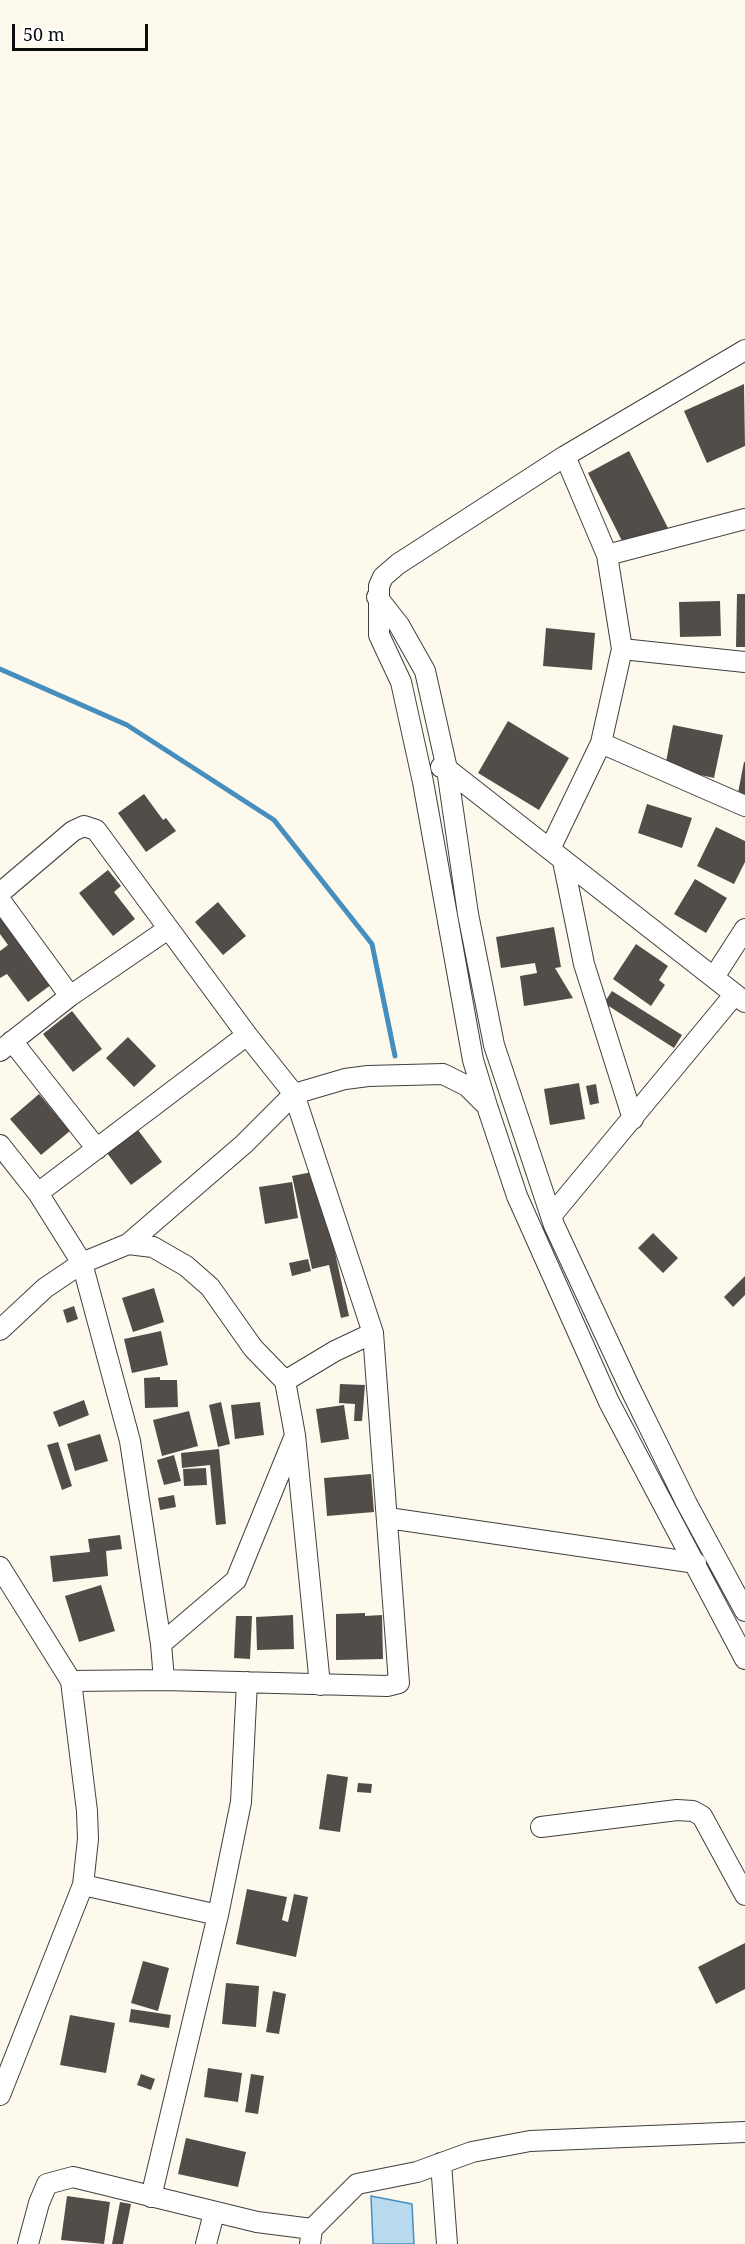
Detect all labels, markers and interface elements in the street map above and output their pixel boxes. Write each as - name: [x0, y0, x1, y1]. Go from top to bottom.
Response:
- scale bar: [15, 12, 152, 50]
- text: 50 m: [23, 22, 65, 46]

